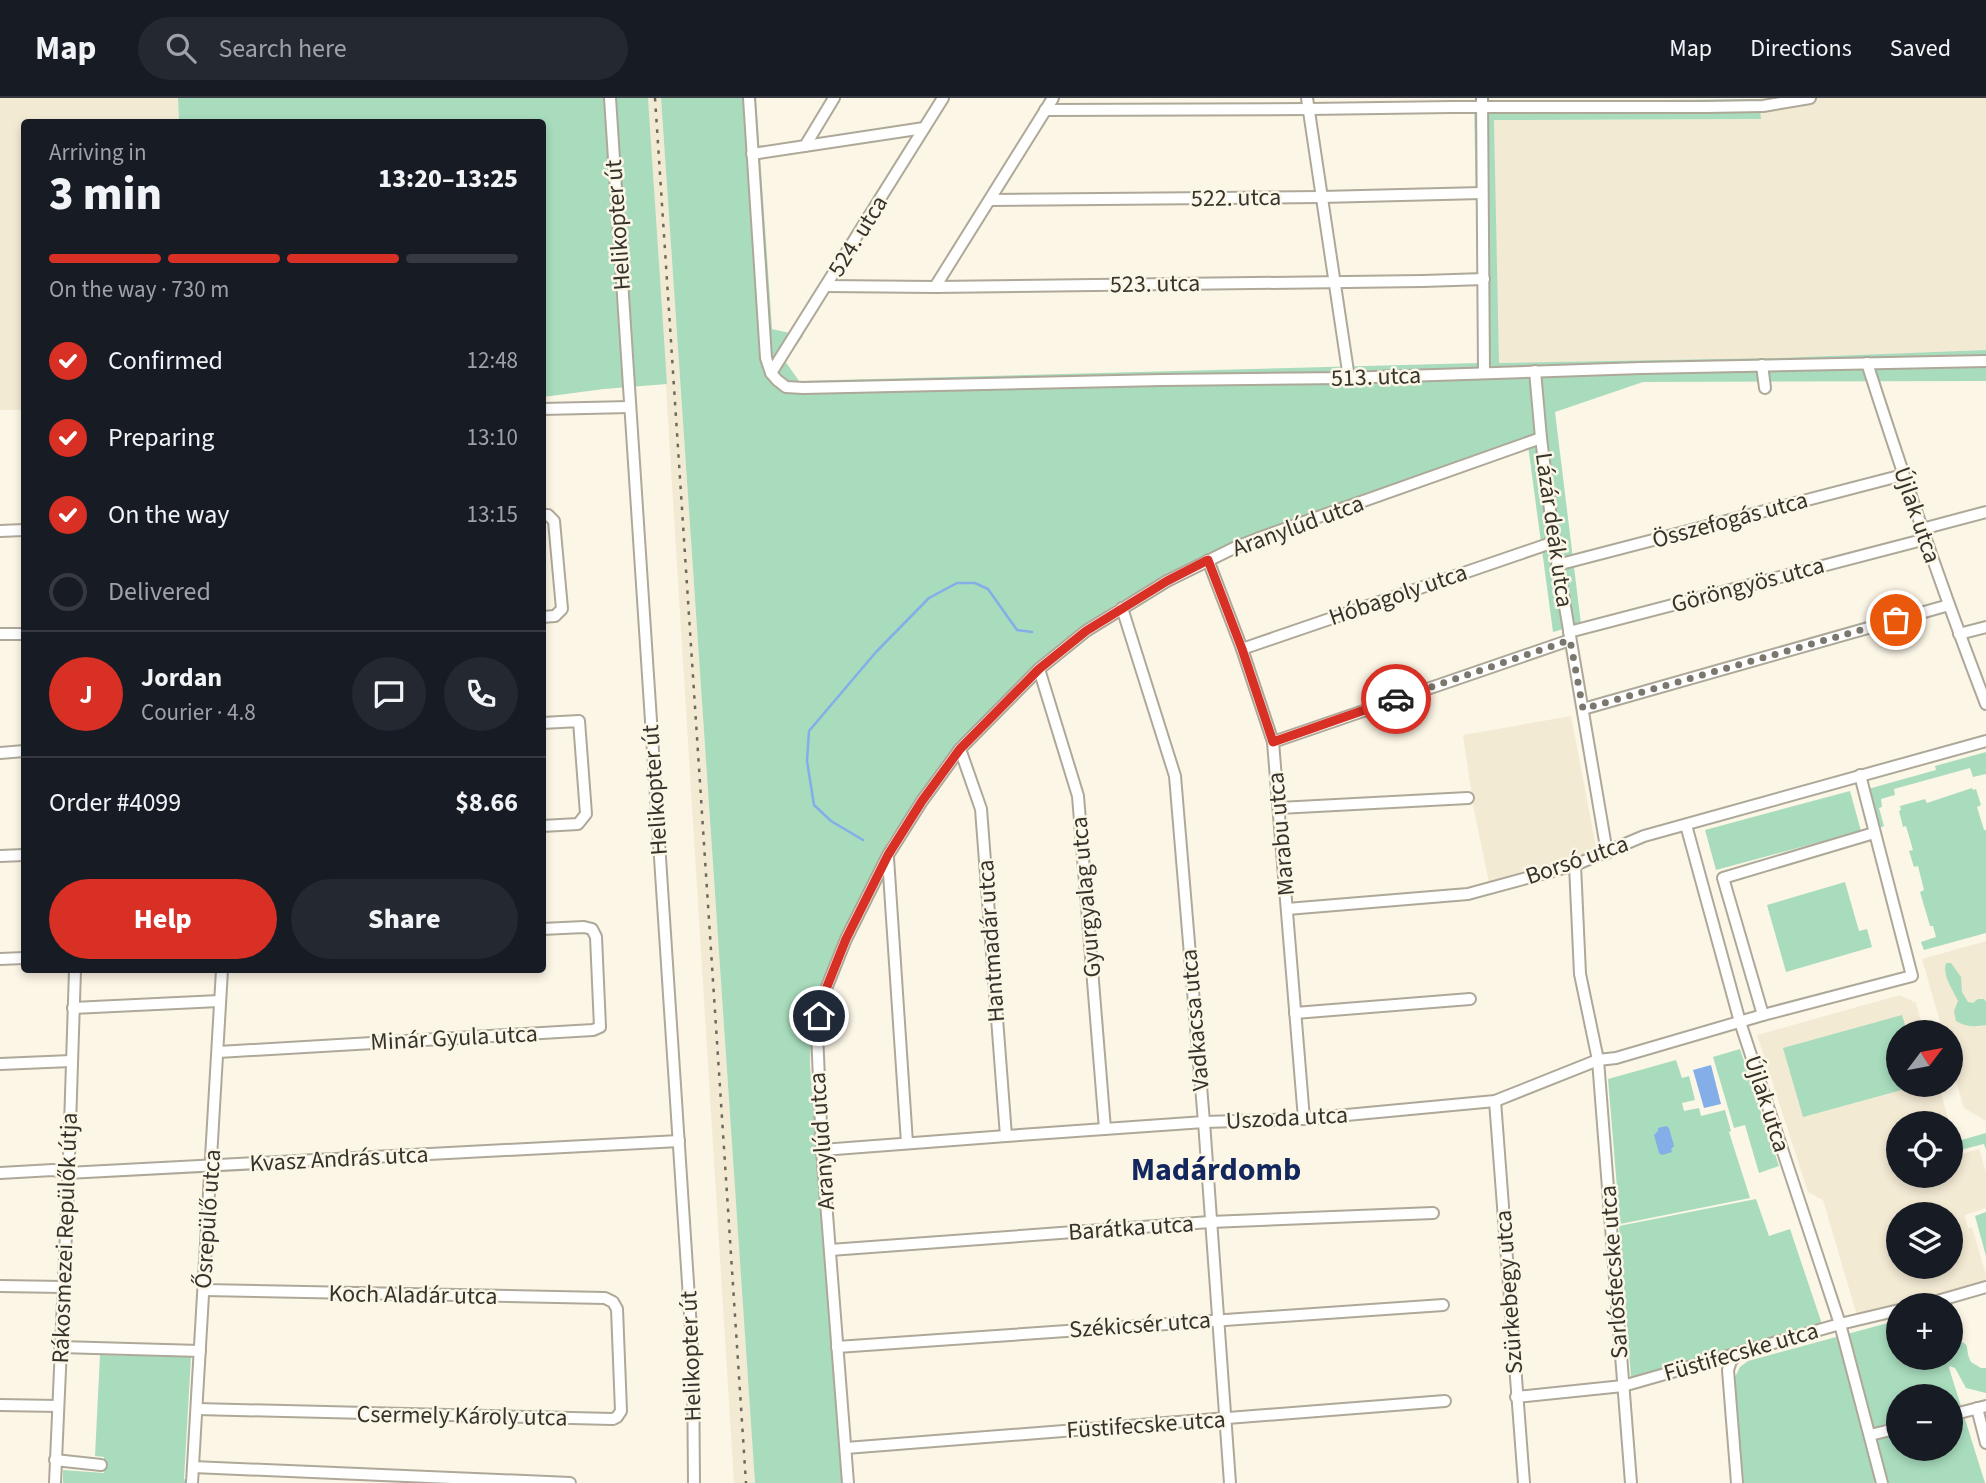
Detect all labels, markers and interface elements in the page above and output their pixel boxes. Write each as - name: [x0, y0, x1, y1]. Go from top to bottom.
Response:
- search box: [138, 17, 628, 80]
- text: Map: [35, 25, 96, 72]
- icon: search: [162, 29, 200, 67]
- text: Search here: [218, 30, 347, 67]
- text: Map: [1669, 31, 1712, 66]
- text: Directions: [1750, 31, 1852, 66]
- text: Saved: [1890, 31, 1951, 66]
- text: Arriving in: [49, 136, 147, 169]
- street label: Helikopter út: [596, 158, 640, 292]
- text: 13:20–13:25: [378, 160, 518, 197]
- text: 3 min: [49, 162, 162, 227]
- street label: 522. utca: [1191, 180, 1281, 216]
- street label: 524. utca: [819, 188, 897, 284]
- street label: 523. utca: [1110, 266, 1200, 302]
- text: On the way · 730 m: [49, 273, 229, 306]
- icon: check: [49, 342, 87, 380]
- text: Confirmed: [108, 342, 223, 379]
- text: 12:48: [467, 344, 518, 377]
- street label: 513. utca: [1330, 358, 1422, 396]
- icon: check: [49, 419, 87, 457]
- text: Preparing: [108, 419, 214, 456]
- text: 13:10: [467, 421, 518, 454]
- street label: Lázár deák utca: [1526, 450, 1582, 610]
- street label: Újlak utca: [1884, 462, 1950, 568]
- street label: Összefogás utca: [1648, 482, 1812, 558]
- street label: Aranylúd utca: [1227, 486, 1369, 566]
- icon: check: [49, 496, 87, 534]
- text: On the way: [108, 496, 229, 533]
- text: 13:15: [467, 498, 518, 531]
- street label: Göröngyös utca: [1668, 548, 1828, 622]
- street label: Hóbagoly utca: [1324, 555, 1472, 635]
- text: Delivered: [108, 573, 211, 610]
- pin: [1866, 590, 1926, 650]
- icon: bag: [1877, 601, 1915, 639]
- button: chat: [352, 657, 426, 731]
- button: phone: [444, 657, 518, 731]
- text: Jordan: [141, 659, 222, 696]
- courier: [1361, 664, 1431, 734]
- text: J: [79, 676, 93, 713]
- icon: car: [1377, 680, 1415, 718]
- text: Courier · 4.8: [141, 696, 256, 729]
- street label: Helikopter út: [633, 723, 677, 857]
- street label: Marabu utca: [1258, 771, 1304, 897]
- text: Order #4099: [49, 784, 181, 821]
- text: $8.66: [455, 784, 518, 821]
- street label: Gyurgyalag utca: [1062, 815, 1110, 979]
- street label: Borsó utca: [1521, 826, 1633, 894]
- street label: Hantmadár utca: [968, 858, 1014, 1024]
- button: Help: [49, 879, 277, 959]
- button: Share: [291, 879, 518, 959]
- street label: Vadkacsa utca: [1171, 947, 1219, 1093]
- pin: [789, 986, 849, 1046]
- icon: home: [800, 997, 838, 1035]
- street label: Minár Gyula utca: [369, 1016, 539, 1060]
- north arrow: [1886, 1020, 1964, 1097]
- map controls: [1886, 1020, 1963, 1461]
- street label: Újlak utca: [1735, 1051, 1799, 1157]
- street label: Aranylúd utca: [800, 1071, 844, 1211]
- street label: Uszoda utca: [1225, 1097, 1349, 1139]
- button: locate: [1886, 1111, 1963, 1188]
- street label: Rákosmezei Repülők útja: [43, 1112, 87, 1364]
- street label: Kvasz András utca: [249, 1137, 429, 1181]
- district label: Madárdomb: [1131, 1147, 1301, 1193]
- street label: Ősrepülő utca: [186, 1148, 230, 1290]
- street label: Sarlósfecske utca: [1590, 1184, 1638, 1360]
- button: layers: [1886, 1202, 1963, 1279]
- street label: Barátka utca: [1067, 1206, 1195, 1250]
- street label: Szürkebegy utca: [1486, 1209, 1532, 1375]
- street label: Koch Aladár utca: [328, 1276, 498, 1314]
- street label: Helikopter út: [671, 1290, 711, 1422]
- button: +: [1886, 1293, 1963, 1370]
- street label: Székicsér utca: [1068, 1303, 1212, 1347]
- street label: Füstifecske utca: [1659, 1313, 1823, 1391]
- button: −: [1886, 1384, 1963, 1461]
- street label: Csermely Károly utca: [356, 1397, 568, 1435]
- street label: Füstifecske utca: [1065, 1402, 1227, 1448]

